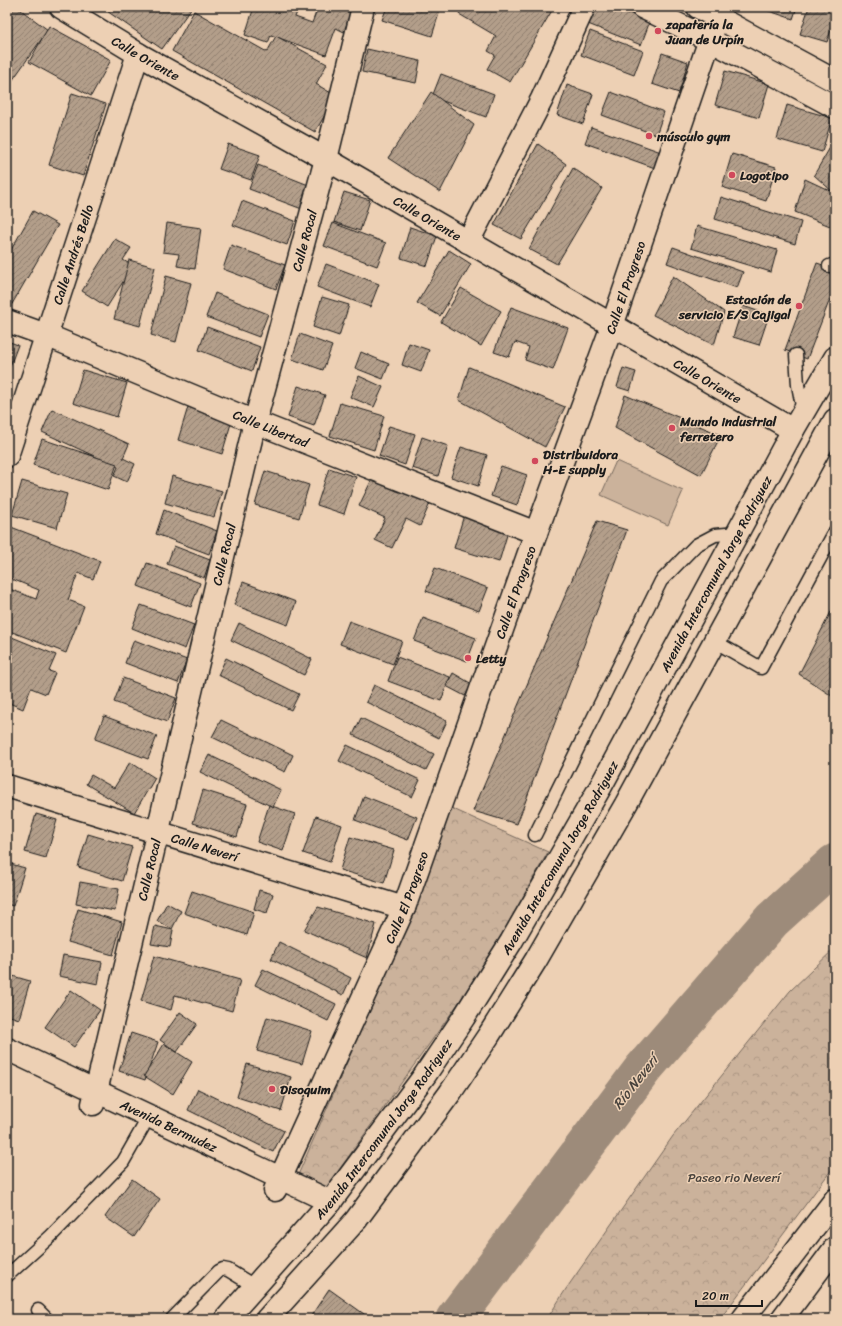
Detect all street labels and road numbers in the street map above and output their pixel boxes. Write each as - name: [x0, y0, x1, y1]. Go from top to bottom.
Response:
- street label: Calle Oriente: [107, 29, 184, 87]
- street label: Calle Oriente: [389, 189, 466, 247]
- street label: Calle Andrés Bello: [46, 201, 100, 308]
- street label: Calle Rocal: [285, 207, 324, 274]
- street label: Calle El Progreso: [599, 237, 652, 338]
- street label: Calle Oriente: [669, 352, 746, 410]
- street label: Calle Libertad: [229, 403, 313, 455]
- street label: Avenida Intercomunal Jorge Rodriguez: [653, 471, 779, 677]
- street label: Calle Rocal: [206, 521, 243, 588]
- street label: Calle El Progreso: [489, 542, 543, 642]
- street label: Avenida Intercomunal Jorge Rodriguez: [494, 756, 625, 960]
- street label: Calle Neverí: [168, 826, 243, 869]
- street label: Calle Rocal: [131, 836, 168, 903]
- street label: Calle El Progreso: [378, 848, 435, 947]
- street label: Avenida Intercomunal Jorge Rodriguez: [308, 1033, 459, 1226]
- street label: Avenida Bermudez: [115, 1093, 222, 1159]

